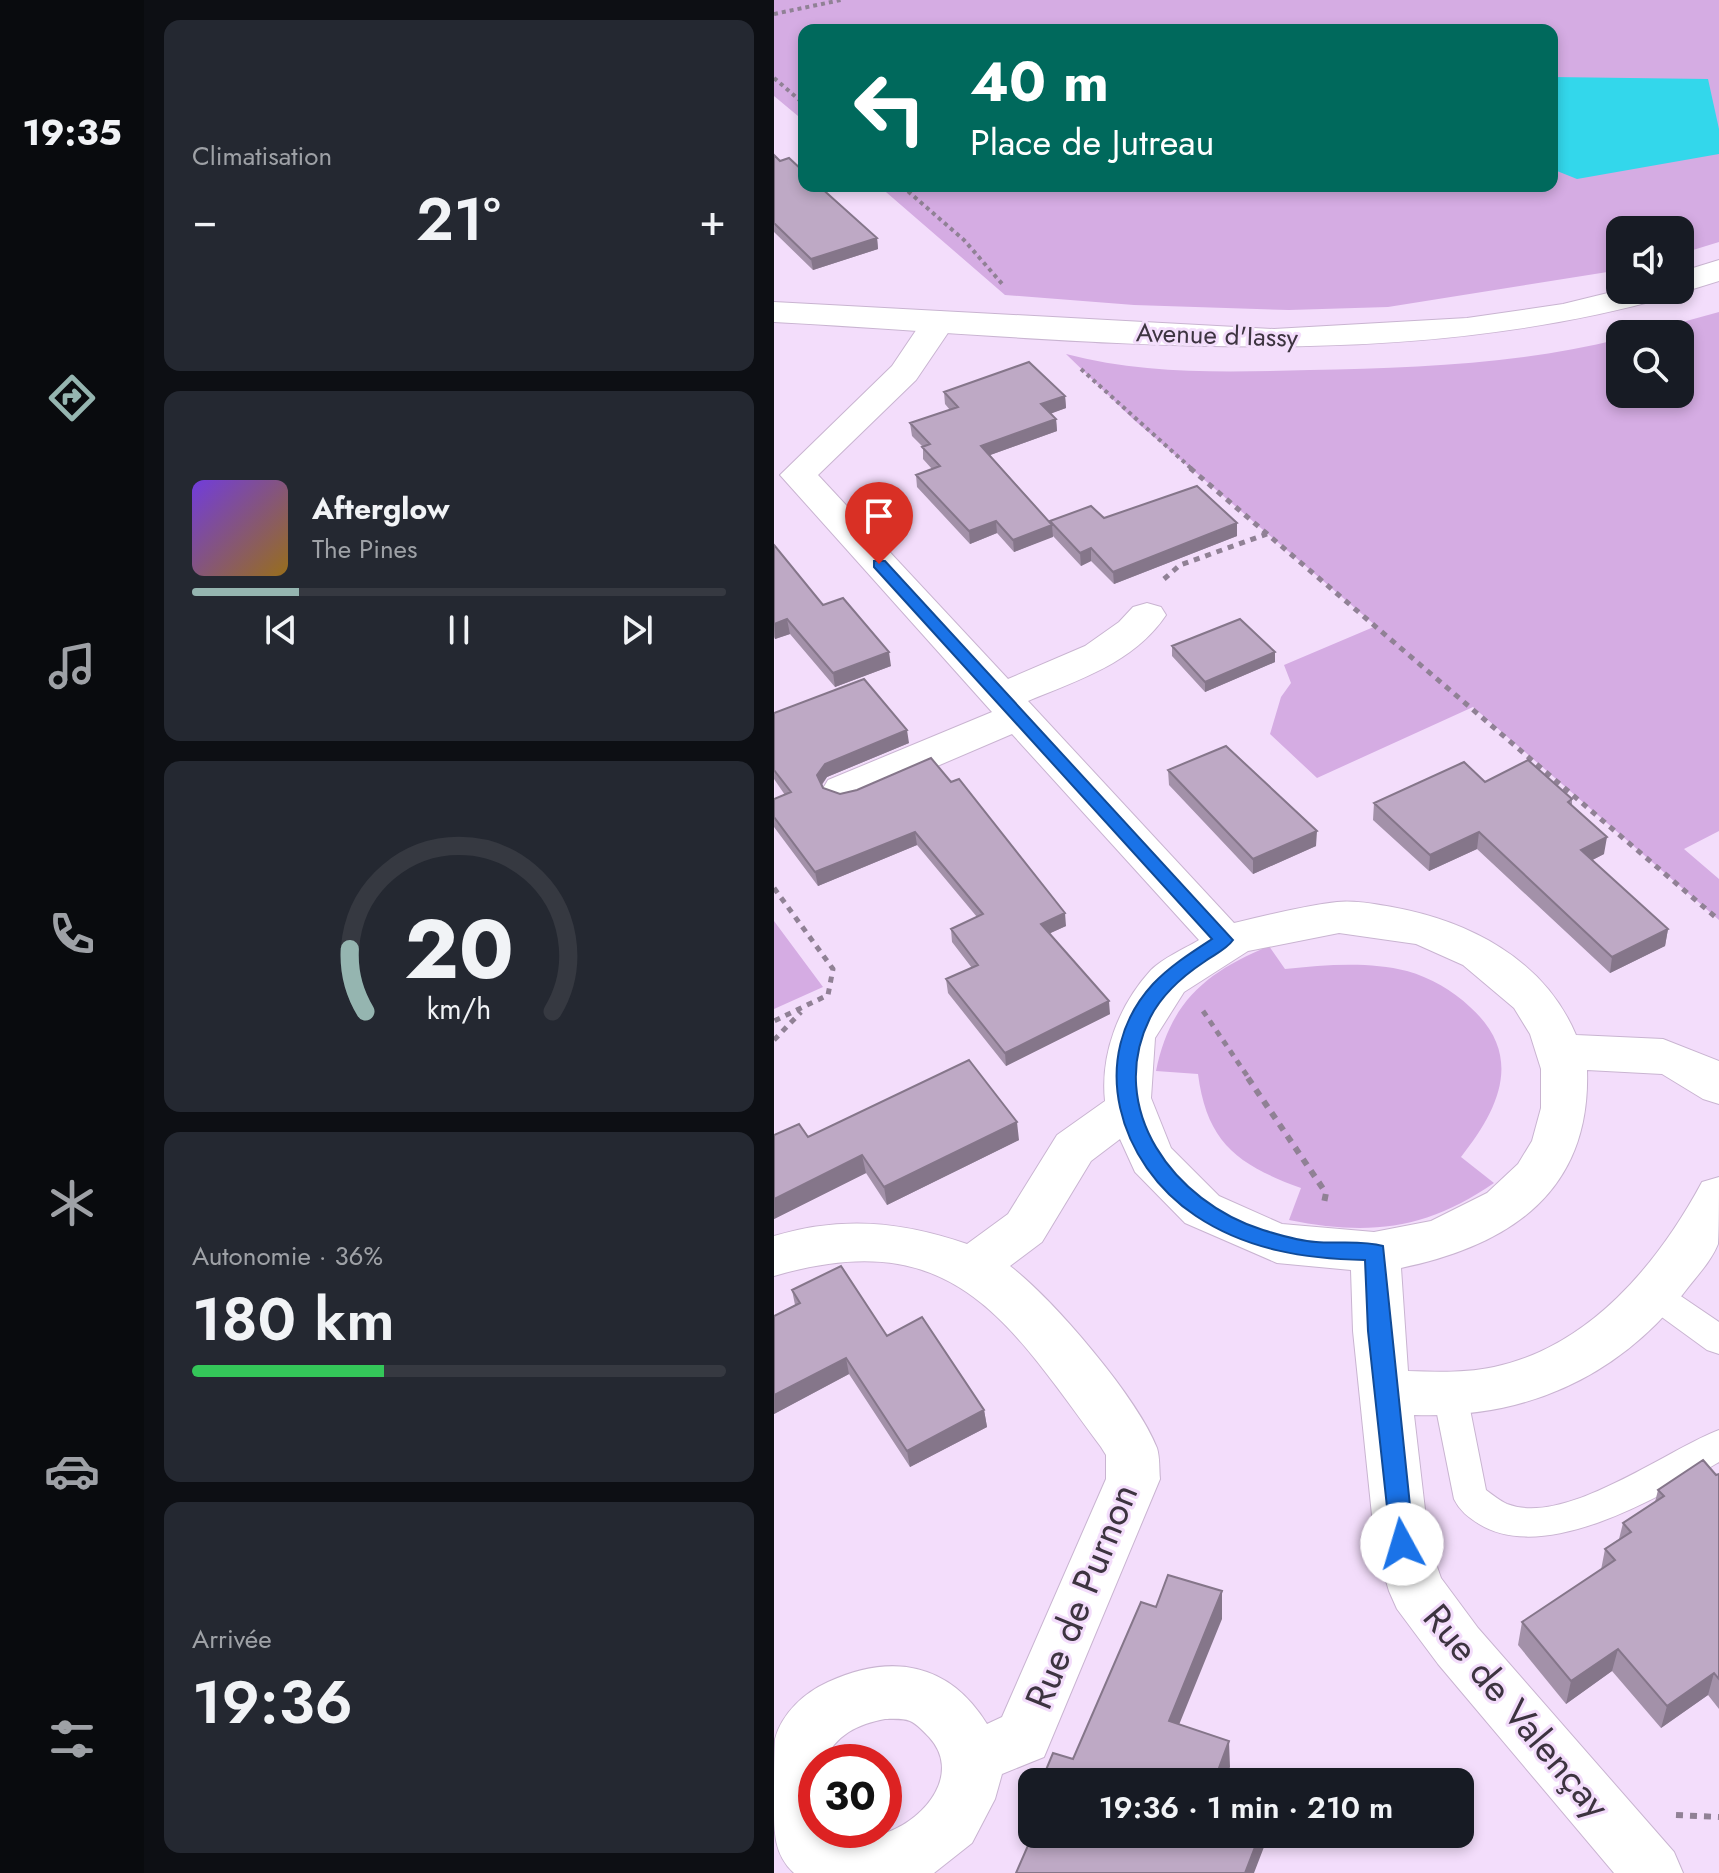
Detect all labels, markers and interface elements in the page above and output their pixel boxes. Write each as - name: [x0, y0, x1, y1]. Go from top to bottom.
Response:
- text: 40 m: [970, 41, 1109, 122]
- icon: left: [838, 56, 942, 160]
- text: 19:35: [22, 106, 122, 158]
- text: Place de Jutreau: [970, 116, 1214, 168]
- text: Climatisation: [192, 137, 332, 175]
- text: 21°: [416, 176, 501, 263]
- text: −: [192, 188, 218, 252]
- text: +: [699, 188, 726, 252]
- map controls: [1606, 216, 1694, 408]
- button: sound: [1606, 216, 1694, 304]
- street label: Avenue d'Iassy: [1135, 313, 1299, 357]
- button: search: [1606, 320, 1694, 408]
- icon: directions: [44, 370, 100, 426]
- pin: [845, 482, 913, 564]
- text: Afterglow: [312, 487, 449, 530]
- icon: arrive: [857, 494, 901, 538]
- text: The Pines: [312, 530, 417, 568]
- icon: previous: [259, 608, 303, 652]
- icon: pause: [437, 608, 481, 652]
- icon: next: [615, 608, 659, 652]
- icon: music: [44, 638, 100, 694]
- text: 20: [404, 889, 514, 1009]
- icon: phone: [44, 906, 100, 962]
- text: km/h: [427, 989, 491, 1031]
- icon: climate: [44, 1175, 100, 1231]
- text: Autonomie · 36%: [192, 1237, 383, 1275]
- text: 180 km: [192, 1276, 395, 1363]
- icon: car: [44, 1443, 100, 1499]
- street label: Rue de Purnon: [1011, 1475, 1151, 1717]
- position arrow: [1360, 1502, 1444, 1586]
- street label: Rue de Valençay: [1411, 1592, 1624, 1831]
- text: Arrivée: [192, 1620, 272, 1658]
- text: 19:36: [192, 1659, 353, 1746]
- icon: filters: [44, 1711, 100, 1767]
- speed limit sign: 30: [798, 1744, 902, 1848]
- text: 19:36 · 1 min · 210 m: [1099, 1786, 1393, 1829]

